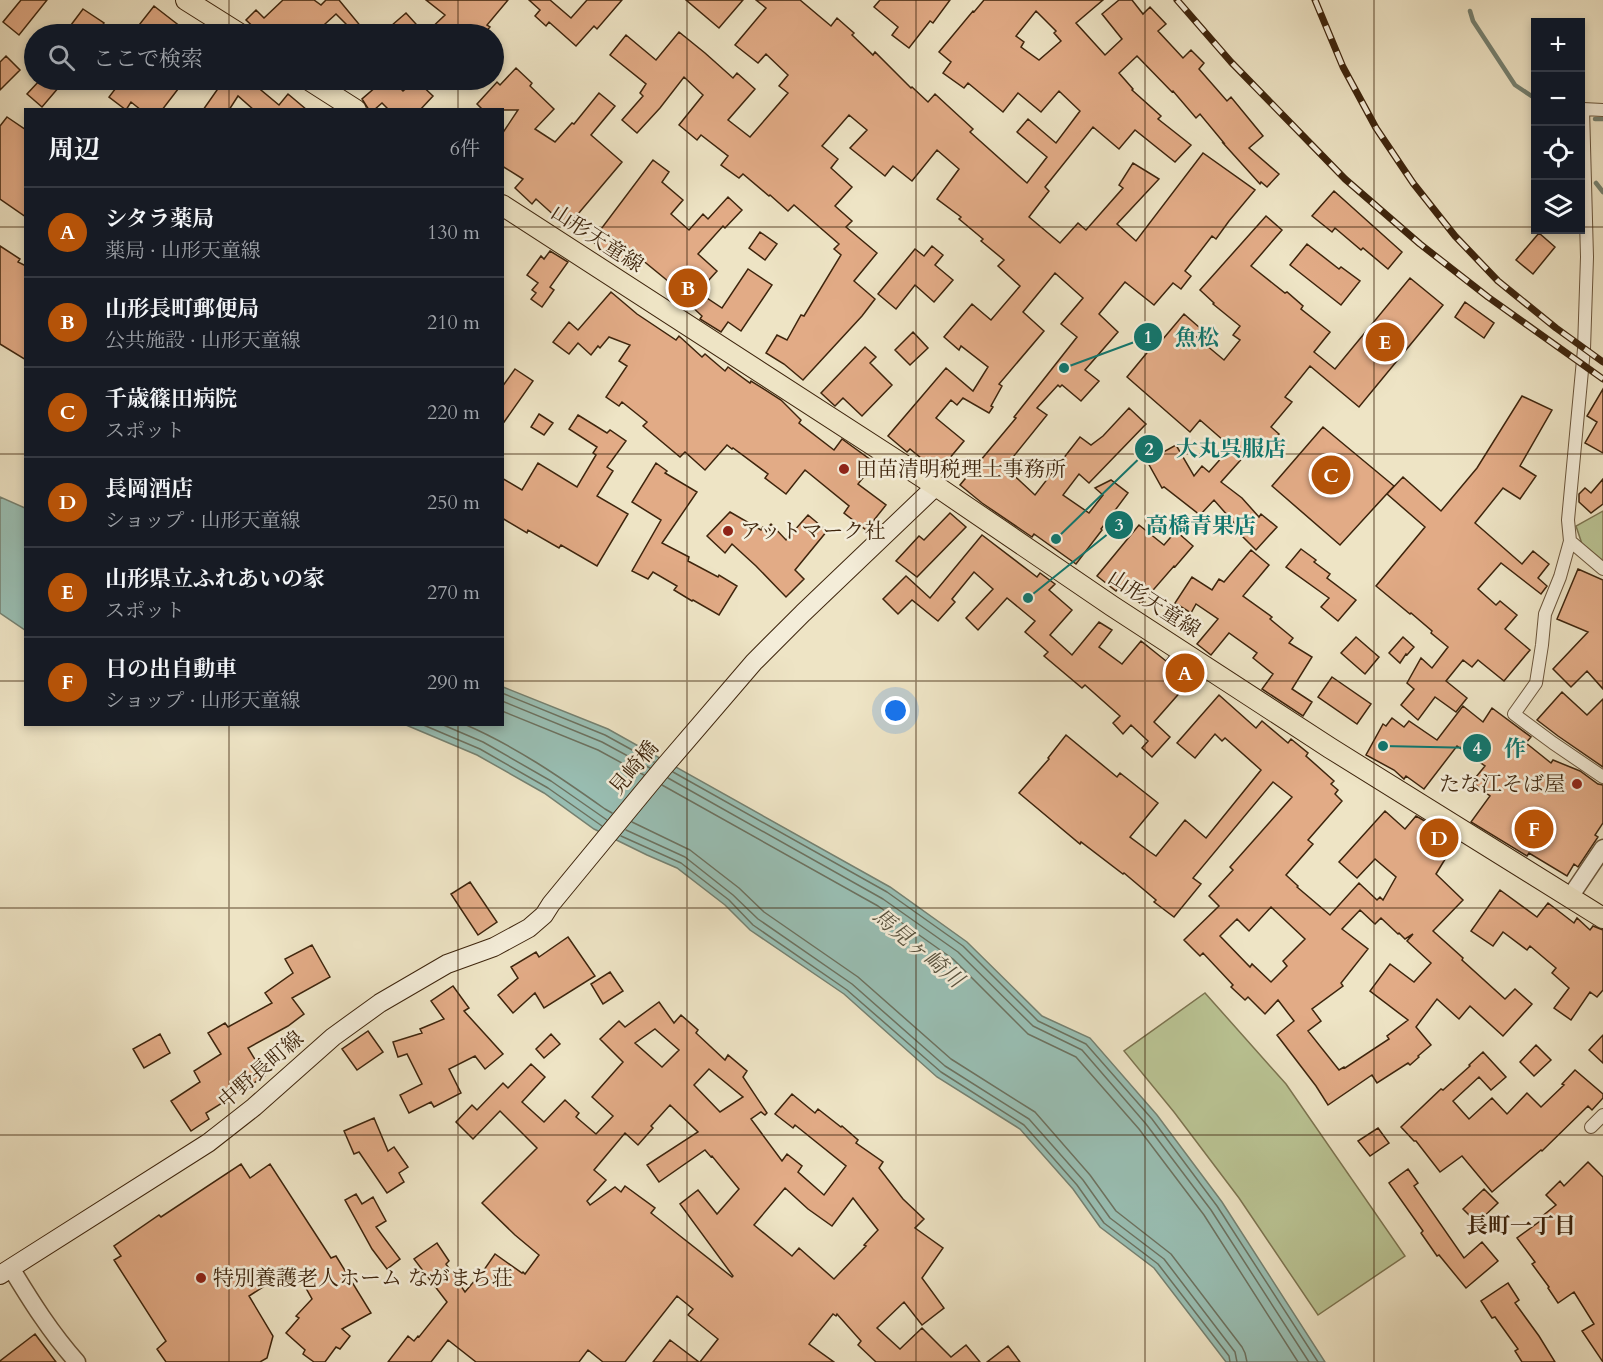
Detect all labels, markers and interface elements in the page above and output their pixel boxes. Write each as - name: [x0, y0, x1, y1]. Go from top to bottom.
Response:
- map controls: [1531, 18, 1585, 234]
- button: +: [1531, 18, 1585, 72]
- search box: [24, 24, 504, 90]
- icon: search: [45, 41, 78, 74]
- text: ここで検索: [93, 44, 203, 74]
- button: −: [1531, 72, 1585, 126]
- button: locate: [1531, 126, 1585, 180]
- text: 周辺: [48, 132, 100, 167]
- text: 6件: [450, 135, 480, 162]
- button: layers: [1531, 180, 1585, 234]
- street label: 山形天童線: [545, 198, 649, 280]
- text: シタラ薬局: [105, 204, 214, 234]
- text: A: [60, 219, 75, 246]
- text: 130 m: [427, 219, 480, 246]
- text: 薬局 · 山形天童線: [105, 237, 261, 264]
- pin: B: [668, 266, 708, 310]
- text: 山形長町郵便局: [105, 294, 259, 324]
- text: B: [60, 309, 75, 336]
- text: 210 m: [427, 309, 480, 336]
- callout: 魚松: [1133, 317, 1231, 357]
- pin: E: [1366, 320, 1404, 364]
- text: 魚松: [1175, 323, 1219, 353]
- text: 1: [1143, 325, 1153, 350]
- text: 公共施設 · 山形天童線: [105, 327, 301, 354]
- text: 千歳篠田病院: [105, 384, 237, 414]
- text: C: [60, 399, 75, 426]
- text: 220 m: [427, 399, 480, 426]
- text: スポット: [105, 417, 185, 444]
- callout: 大丸呉服店: [1134, 429, 1298, 469]
- text: 大丸呉服店: [1176, 434, 1286, 464]
- text: 2: [1144, 437, 1154, 462]
- pin: C: [1312, 452, 1350, 498]
- place label: 田苗清明税理士事務所: [856, 455, 1066, 484]
- marker: 田苗清明税理士事務所: [837, 462, 851, 476]
- text: 長岡酒店: [105, 474, 193, 504]
- text: D: [59, 489, 76, 516]
- text: 250 m: [427, 489, 480, 516]
- callout: 高橋青果店: [1104, 505, 1268, 545]
- text: ショップ · 山形天童線: [105, 507, 300, 534]
- text: 高橋青果店: [1146, 511, 1256, 541]
- text: 3: [1114, 513, 1124, 538]
- place label: アットマーク社: [740, 517, 886, 546]
- marker: アットマーク社: [721, 524, 735, 538]
- street label: 山形天童線: [1102, 563, 1206, 645]
- text: 山形県立ふれあいの家: [105, 564, 325, 594]
- text: E: [61, 579, 74, 606]
- text: 270 m: [427, 579, 480, 606]
- text: スポット: [105, 597, 185, 624]
- pin: A: [1166, 650, 1204, 696]
- text: 日の出自動車: [105, 654, 237, 684]
- text: F: [62, 669, 73, 696]
- text: 290 m: [427, 669, 480, 696]
- text: ショップ · 山形天童線: [105, 687, 300, 714]
- your location: [881, 696, 910, 725]
- callout: 作: [1462, 728, 1538, 768]
- text: 作: [1504, 734, 1526, 764]
- street label: 見崎橋: [603, 735, 665, 801]
- text: 4: [1472, 736, 1482, 761]
- place label: たな江そば屋: [1439, 770, 1565, 799]
- marker: たな江そば屋: [1570, 777, 1584, 791]
- pin: F: [1514, 806, 1553, 852]
- pin: D: [1420, 816, 1458, 860]
- water label: 馬見ヶ崎川: [866, 901, 971, 996]
- street label: 中野長町線: [212, 1025, 310, 1115]
- district label: 長町一丁目: [1466, 1211, 1576, 1241]
- place label: 特別養護老人ホーム ながまち荘: [213, 1264, 513, 1293]
- marker: 特別養護老人ホーム ながまち荘: [194, 1271, 208, 1285]

